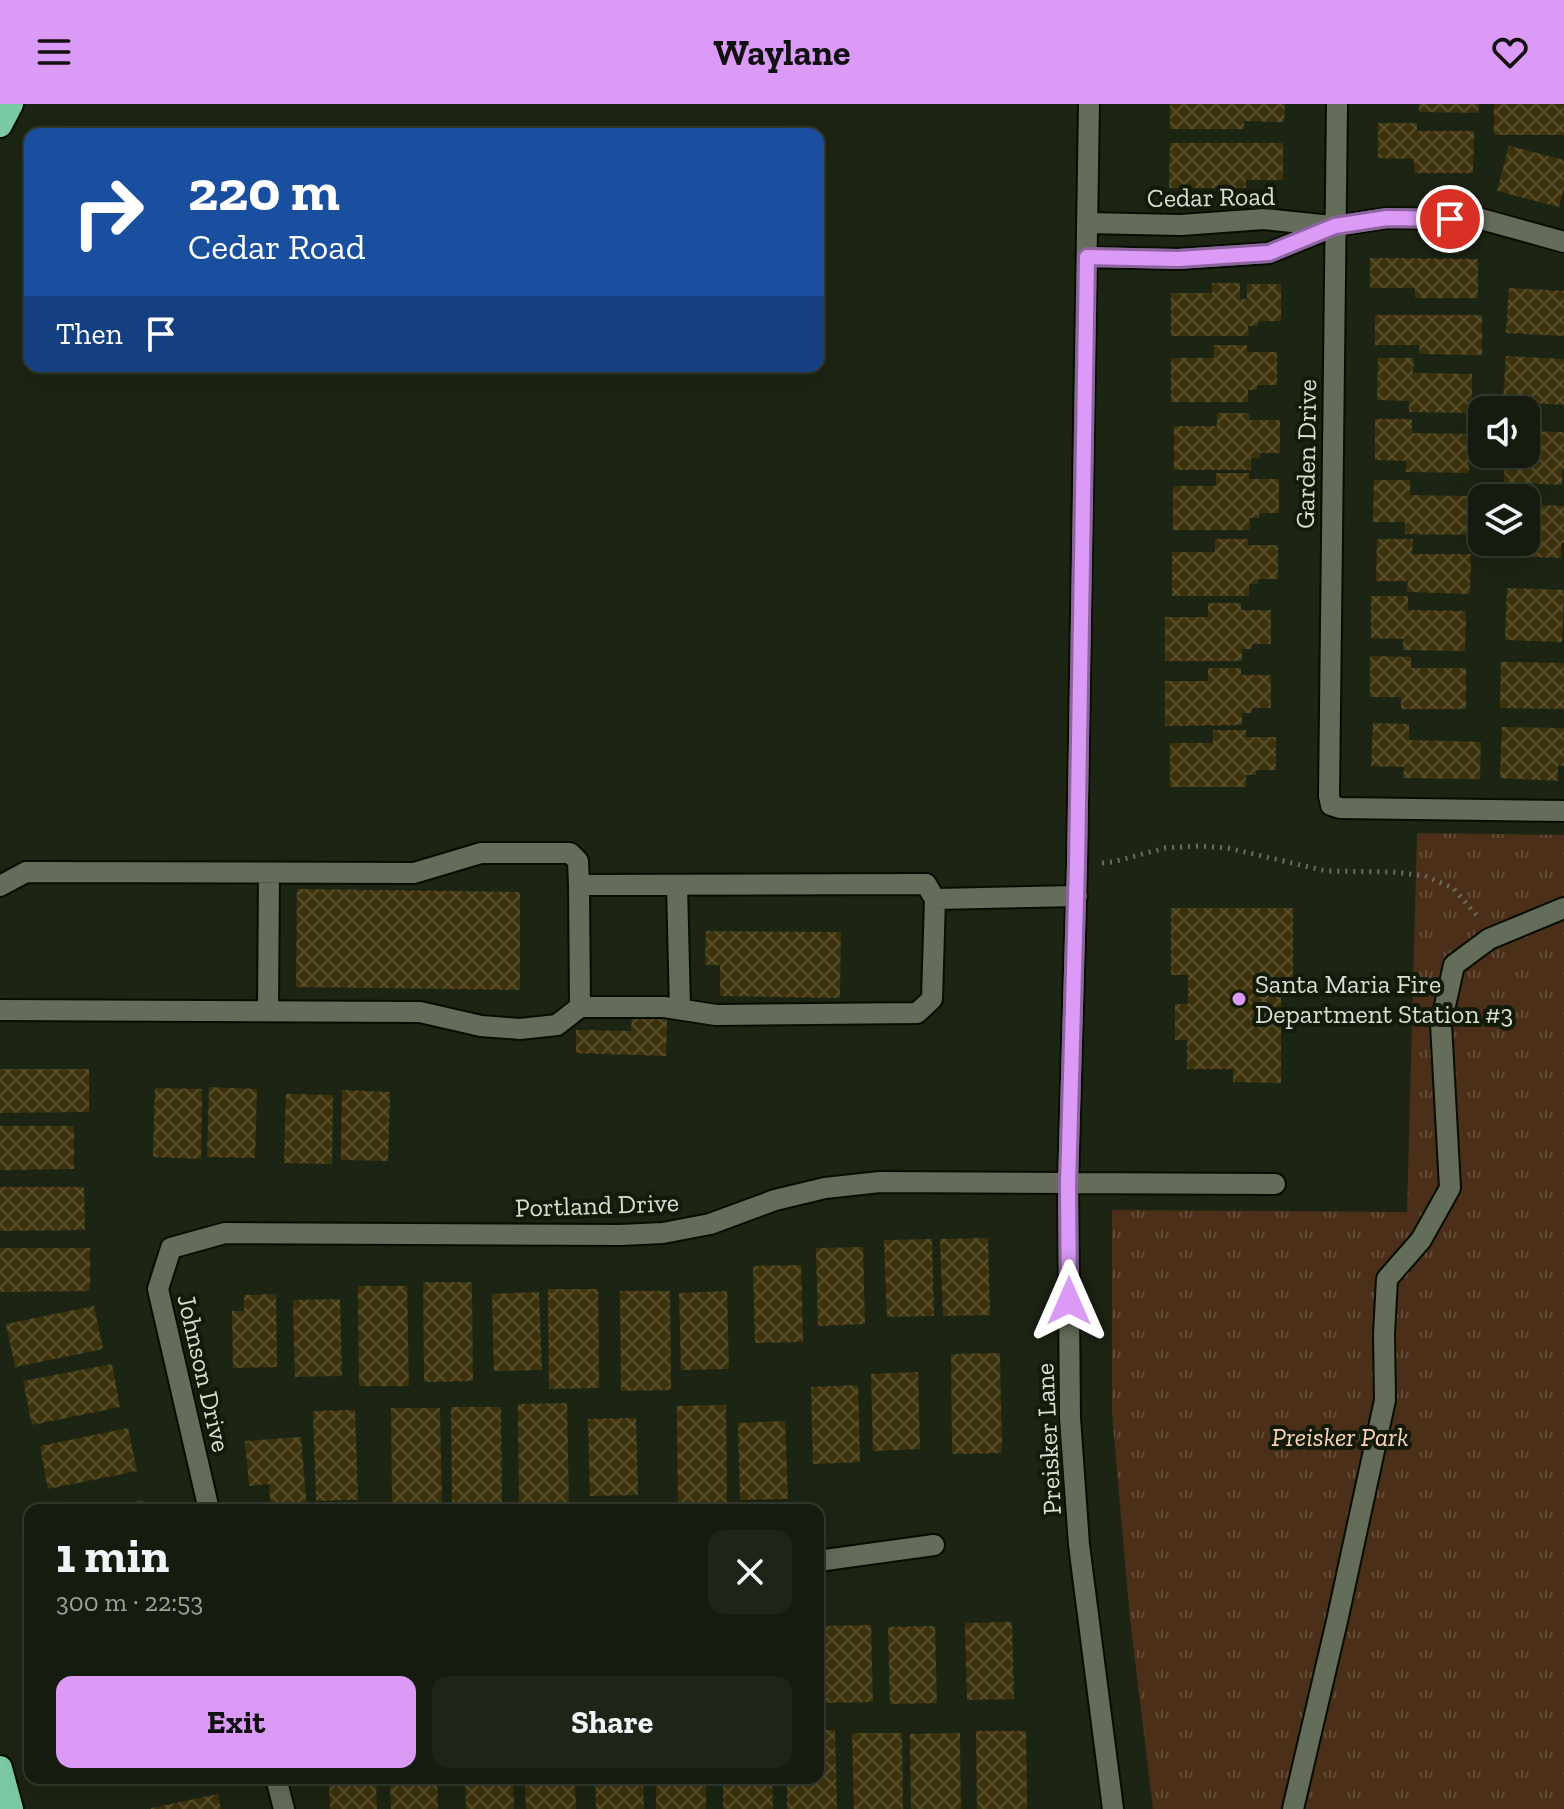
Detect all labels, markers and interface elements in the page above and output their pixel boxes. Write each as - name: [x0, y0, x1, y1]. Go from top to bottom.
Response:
- icon: menu: [32, 30, 76, 74]
- icon: heart: [1488, 30, 1532, 74]
- text: Waylane: [714, 31, 850, 74]
- text: 220 m: [188, 157, 340, 224]
- icon: right: [56, 160, 160, 264]
- street label: Cedar Road: [1147, 180, 1275, 214]
- pin: [1416, 185, 1484, 253]
- icon: arrive: [1428, 197, 1472, 241]
- text: Cedar Road: [188, 225, 365, 268]
- icon: arrive: [139, 312, 183, 356]
- text: Then: [56, 316, 123, 352]
- street label: Garden Drive: [1289, 379, 1323, 529]
- map controls: [1468, 396, 1540, 556]
- button: sound: [1468, 396, 1540, 468]
- button: layers: [1468, 484, 1540, 556]
- place label: Santa Maria Fire Department Station #3: [1255, 968, 1513, 1030]
- marker: Santa Maria Fire Department Station #3: [1230, 990, 1248, 1008]
- street label: Portland Drive: [514, 1186, 680, 1224]
- position arrow: [1027, 1259, 1111, 1343]
- street label: Johnson Drive: [170, 1291, 238, 1455]
- street label: Preisker Lane: [1028, 1362, 1068, 1516]
- park label: Preisker Park: [1271, 1421, 1409, 1453]
- text: 1 min: [56, 1527, 169, 1584]
- button: close: [708, 1530, 792, 1614]
- text: 300 m · 22:53: [56, 1586, 203, 1618]
- button: Exit: [56, 1676, 416, 1768]
- button: Share: [432, 1676, 792, 1768]

